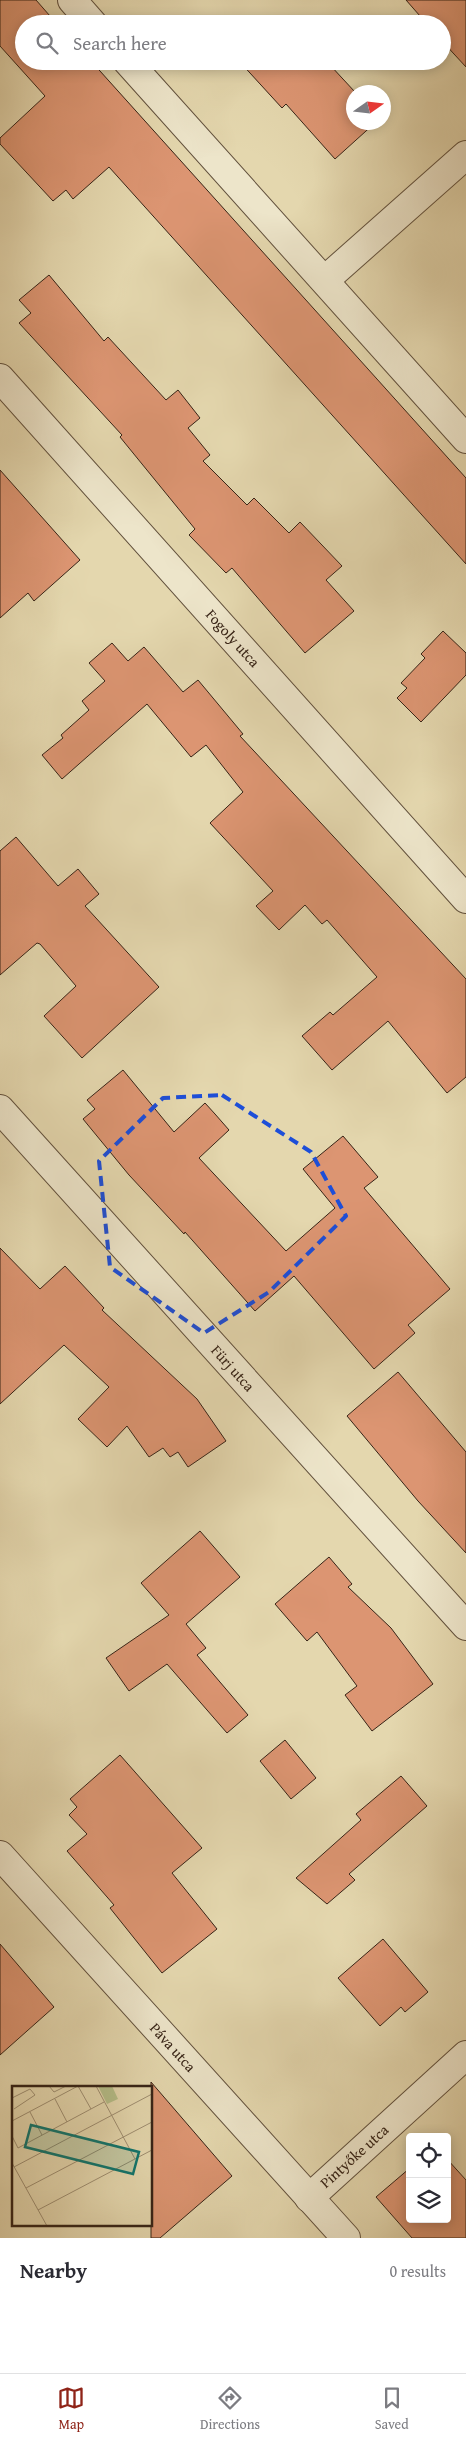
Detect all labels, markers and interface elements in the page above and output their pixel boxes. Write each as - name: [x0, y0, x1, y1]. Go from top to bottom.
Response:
- search box: [15, 15, 451, 70]
- icon: search: [33, 29, 61, 57]
- text: Search here: [73, 29, 167, 57]
- north arrow: [346, 85, 391, 130]
- street label: Fogoly utca: [201, 604, 265, 672]
- street label: Fürj utca: [206, 1340, 260, 1396]
- street label: Páva utca: [145, 2018, 201, 2076]
- inset map: [12, 2086, 152, 2226]
- street label: Pintyőke utca: [315, 2119, 393, 2193]
- map controls: [406, 2133, 451, 2223]
- button: locate: [406, 2133, 451, 2178]
- button: layers: [406, 2178, 451, 2223]
- text: Nearby: [20, 2255, 87, 2286]
- text: 0 results: [389, 2259, 446, 2283]
- tab: Map: [57, 2384, 85, 2434]
- tab: Directions: [200, 2384, 260, 2434]
- tab: Saved: [375, 2384, 409, 2434]

